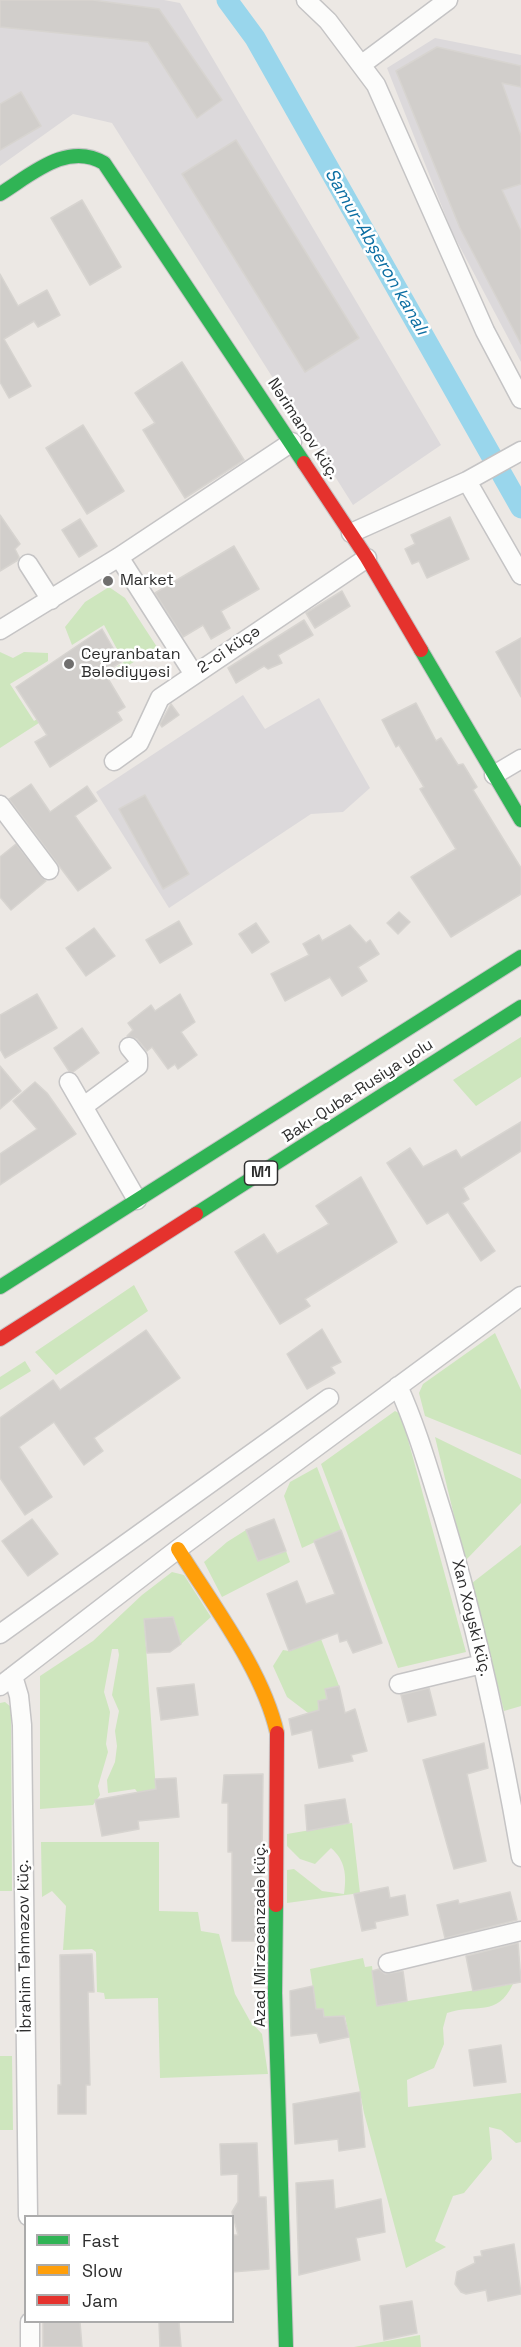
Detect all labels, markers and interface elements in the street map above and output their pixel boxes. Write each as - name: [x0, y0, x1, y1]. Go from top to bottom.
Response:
- water label: Samur-Abşeron kanalı: [320, 165, 432, 339]
- street label: Nərimanov küç.: [263, 375, 343, 483]
- place label: Market: [120, 571, 174, 591]
- marker: Market: [101, 574, 115, 588]
- street label: 2-ci küçə: [194, 622, 264, 678]
- place label: Ceyranbatan Bələdiyyəsi: [81, 645, 181, 683]
- marker: Ceyranbatan Bələdiyyəsi: [62, 657, 76, 671]
- street label: Bakı-Quba-Rusiya yolu: [279, 1035, 437, 1147]
- road number: M1: [244, 1161, 278, 1185]
- street label: Xan Xoyski küç.: [447, 1558, 495, 1678]
- street label: Azad Mirzəcanzadə küç.: [251, 1843, 271, 2027]
- street label: İbrahim Təhməzov küç.: [14, 1859, 36, 2033]
- legend: [24, 2215, 234, 2323]
- text: Fast: [82, 2229, 119, 2252]
- text: Slow: [82, 2259, 123, 2282]
- text: Jam: [82, 2289, 118, 2312]

